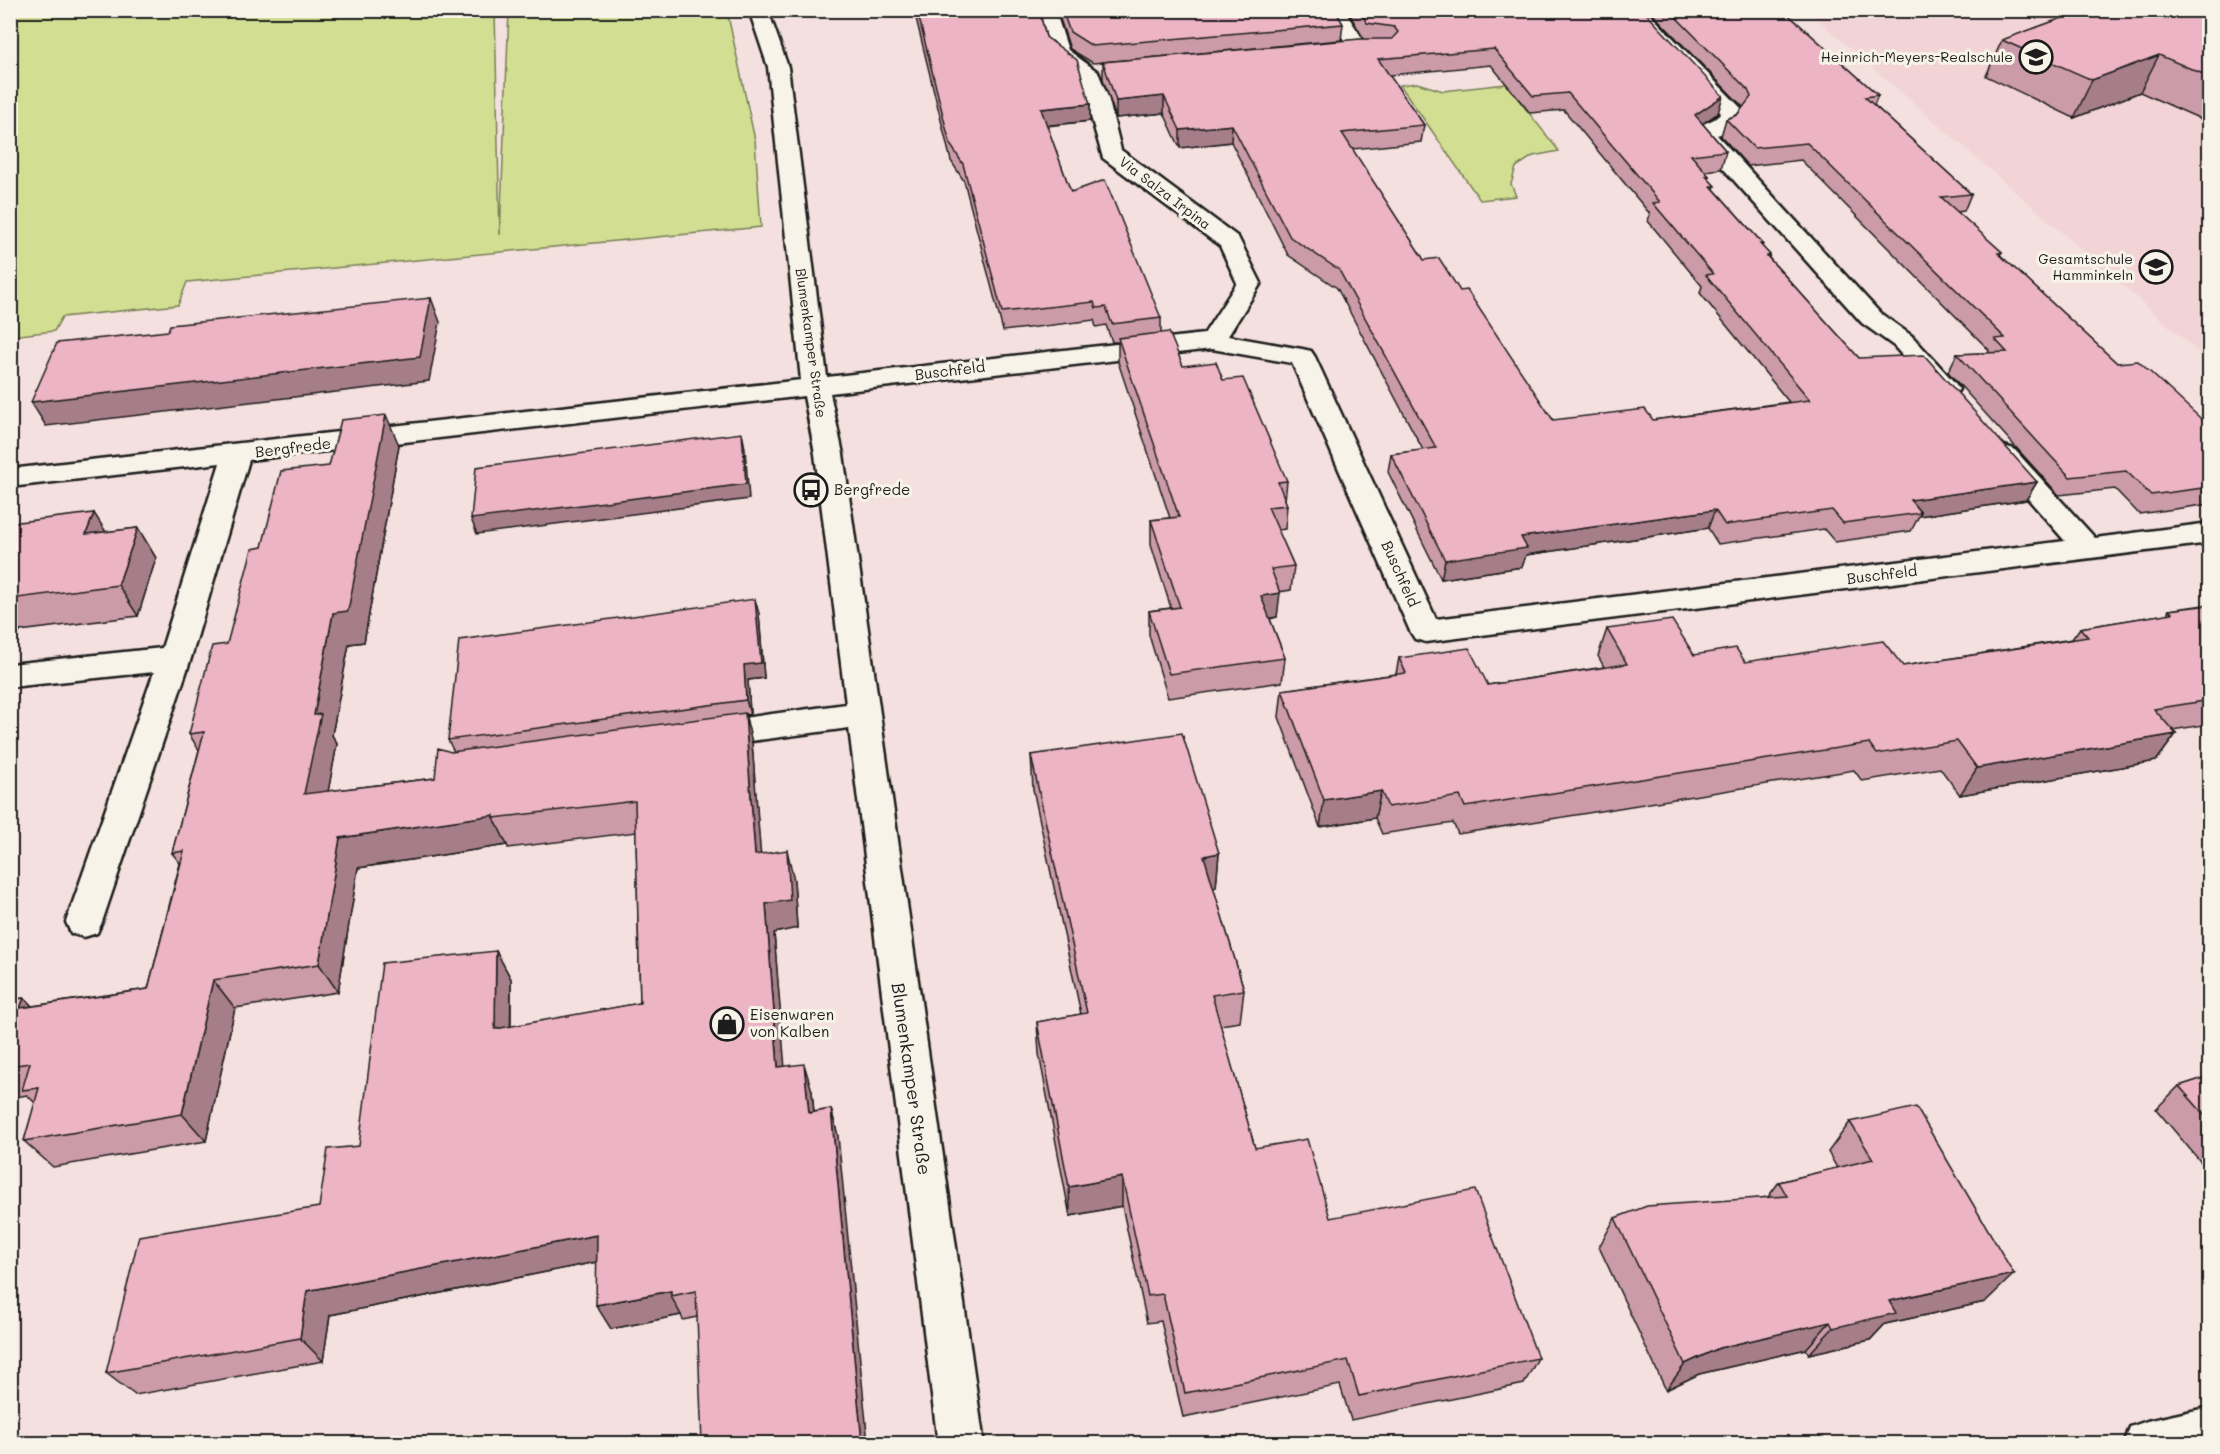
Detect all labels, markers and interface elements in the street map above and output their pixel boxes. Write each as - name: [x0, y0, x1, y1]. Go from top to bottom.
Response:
- school or university icon: Heinrich-Meyers-Realschule: [2018, 39, 2054, 75]
- place label: Heinrich-Meyers-Realschule: [1821, 47, 2013, 66]
- street label: Via Salza Irpina: [1116, 152, 1215, 233]
- place label: Gesamtschule Hamminkeln: [2038, 249, 2133, 284]
- school or university icon: Gesamtschule Hamminkeln: [2138, 249, 2174, 285]
- street label: Blumenkamper Straße: [792, 267, 831, 419]
- street label: Buschfeld: [914, 356, 986, 384]
- street label: Bergfrede: [254, 432, 332, 462]
- bus stop icon: Bergfrede: [793, 472, 829, 508]
- place label: Bergfrede: [834, 479, 910, 499]
- street label: Buschfeld: [1377, 537, 1424, 610]
- street label: Buschfeld: [1846, 560, 1918, 588]
- street label: Blumenkamper Straße: [887, 981, 937, 1177]
- place label: Eisenwaren von Kalben: [750, 1004, 834, 1041]
- shop icon: Eisenwaren von Kalben: [709, 1006, 745, 1042]

